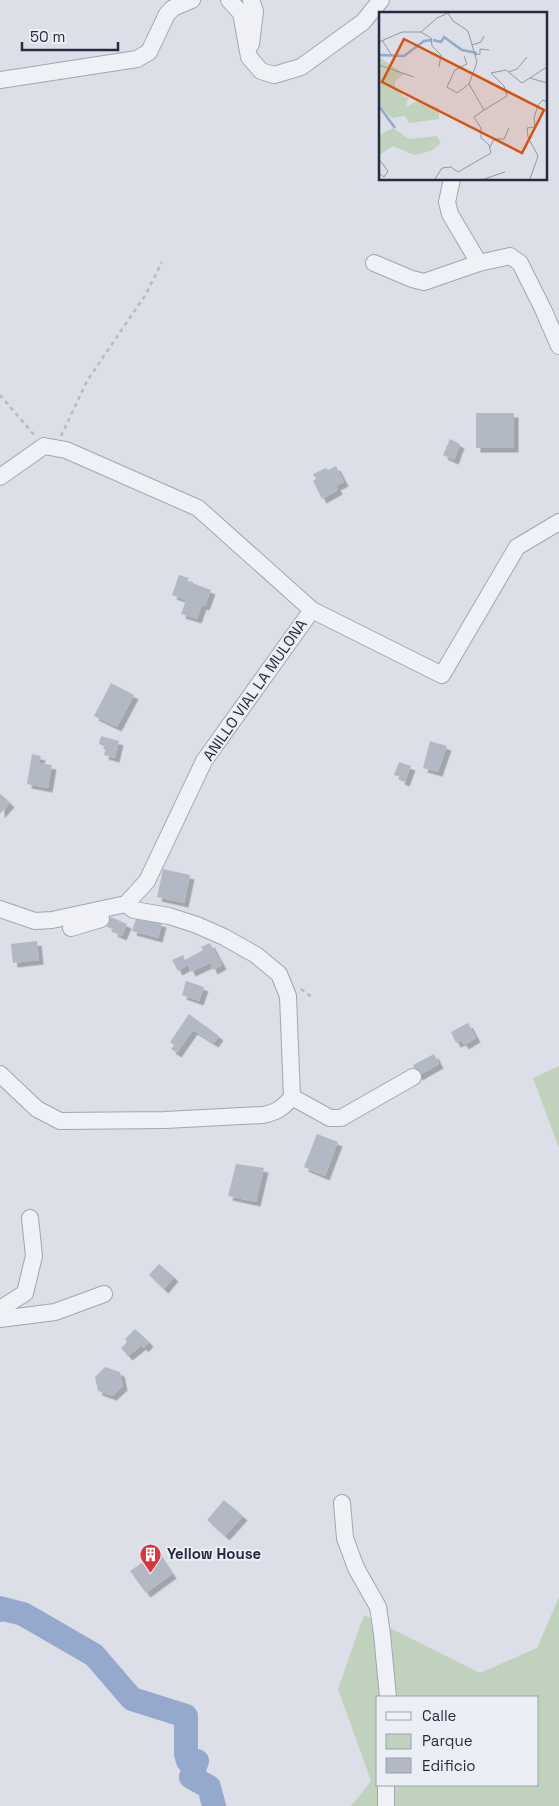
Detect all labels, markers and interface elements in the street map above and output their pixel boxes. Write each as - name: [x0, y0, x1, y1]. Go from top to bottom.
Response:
- inset map: [379, 12, 546, 180]
- scale bar: [22, 20, 119, 52]
- text: 50 m: [30, 27, 65, 46]
- street label: ANILLO VIAL LA MULONA: [198, 615, 311, 764]
- building icon: Yellow House: [139, 1542, 163, 1573]
- place label: Yellow House: [167, 1544, 262, 1563]
- legend: [376, 1696, 539, 1786]
- text: Calle: [422, 1706, 457, 1725]
- text: Parque: [422, 1731, 473, 1750]
- text: Edificio: [422, 1756, 476, 1775]

